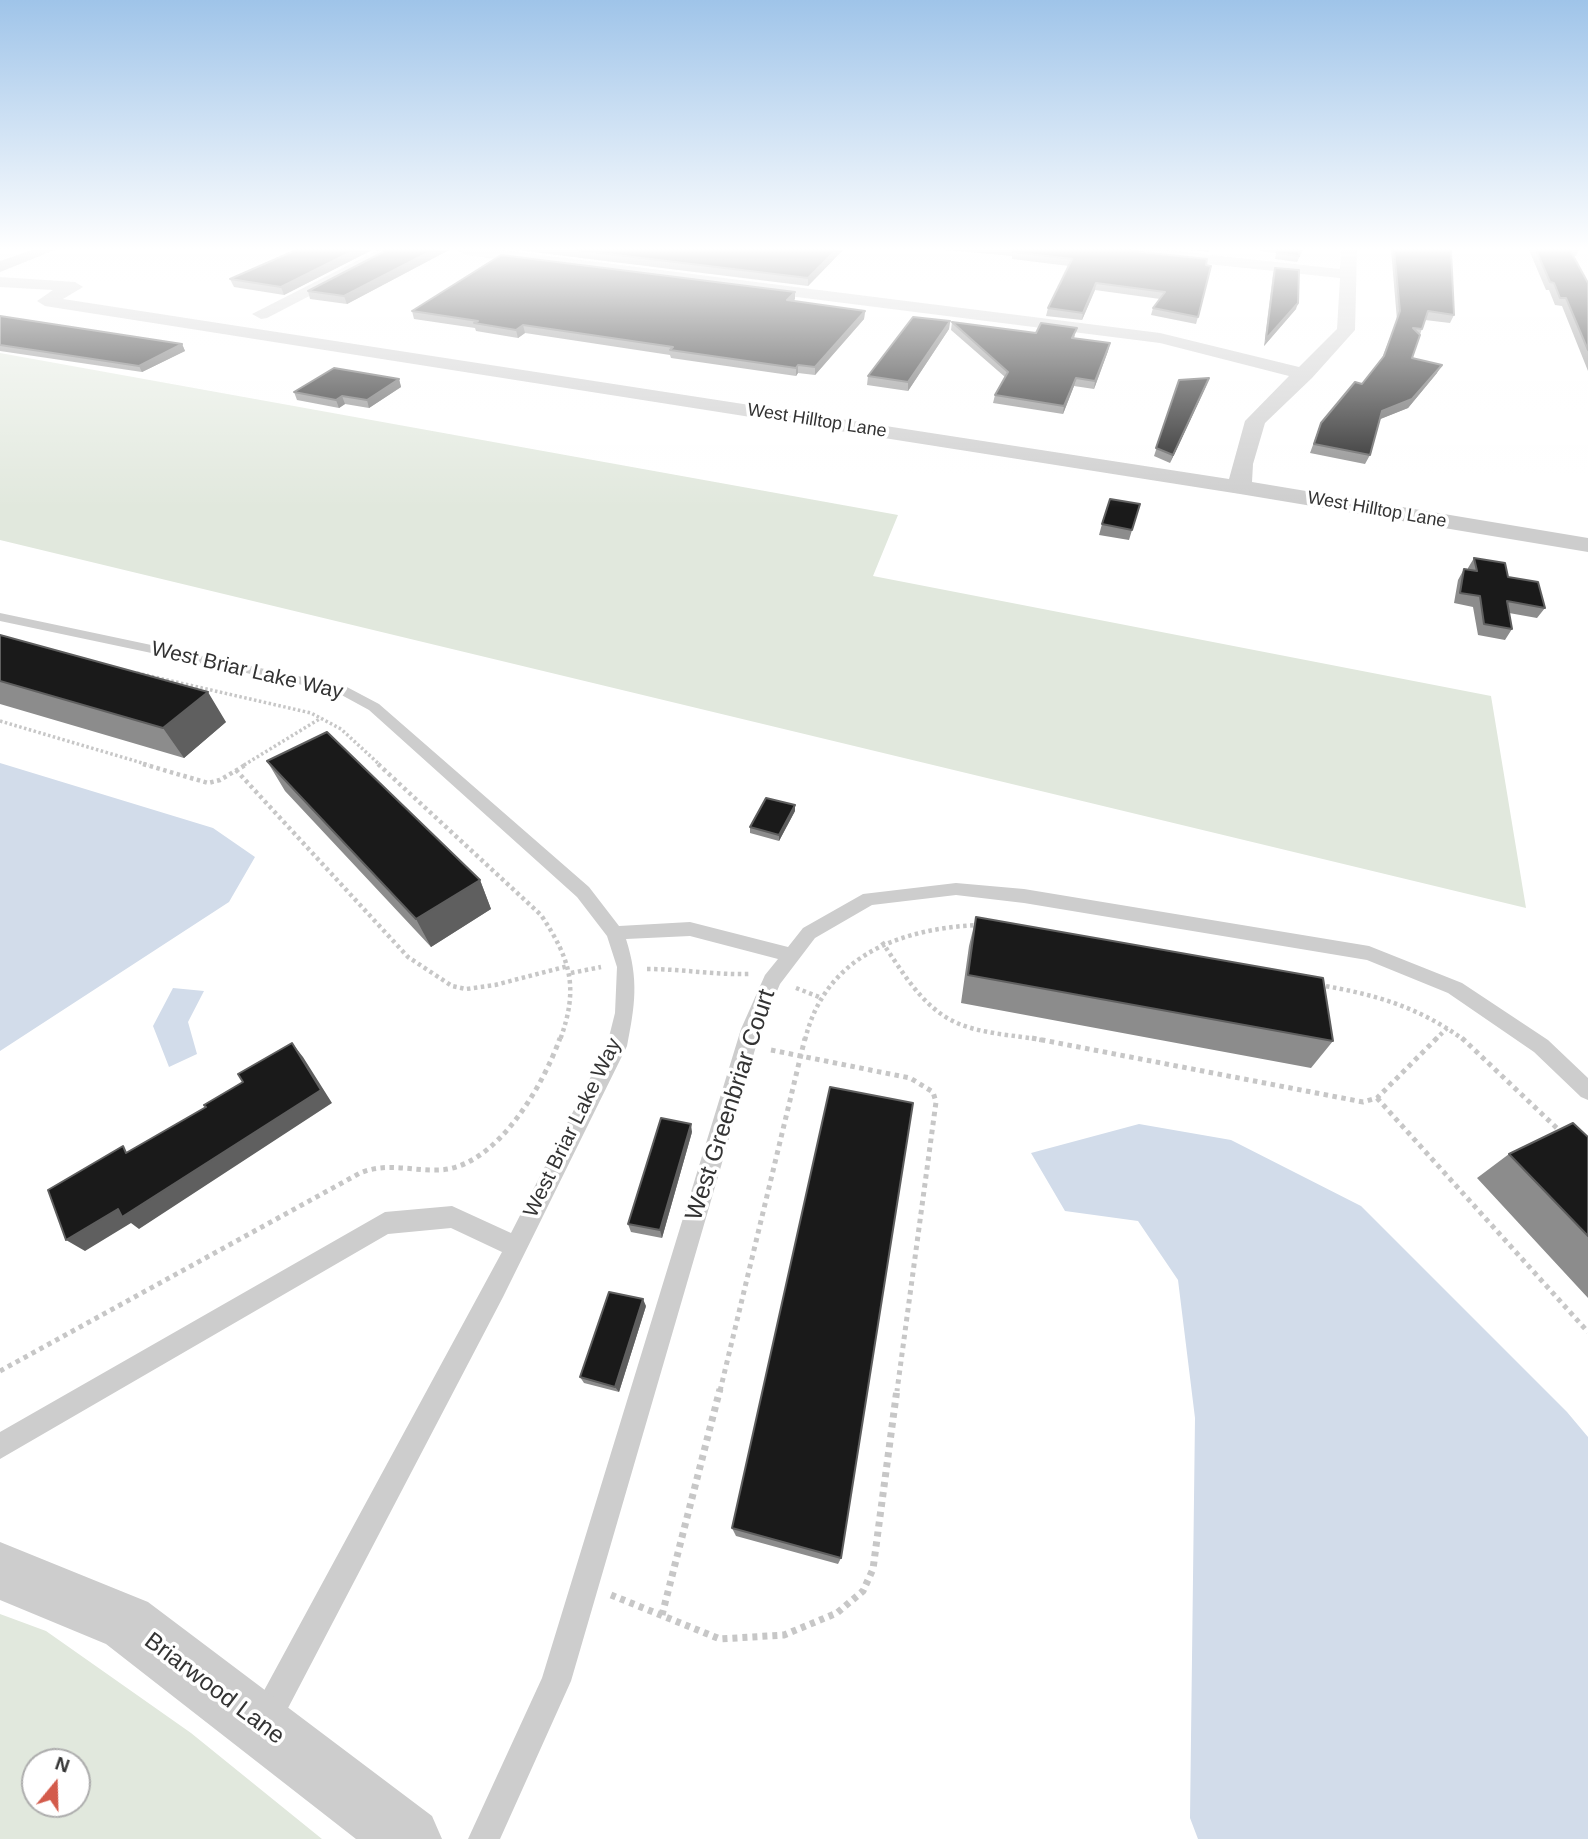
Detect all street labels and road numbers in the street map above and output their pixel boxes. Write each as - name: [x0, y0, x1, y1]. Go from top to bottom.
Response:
- street label: West Hilltop Lane: [746, 399, 888, 443]
- street label: West Hilltop Lane: [1306, 487, 1448, 533]
- street label: West Briar Lake Way: [149, 637, 345, 705]
- street label: West Greenbriar Court: [680, 986, 782, 1224]
- street label: West Briar Lake Way: [519, 1034, 627, 1222]
- street label: Briarwood Lane: [138, 1627, 290, 1751]

